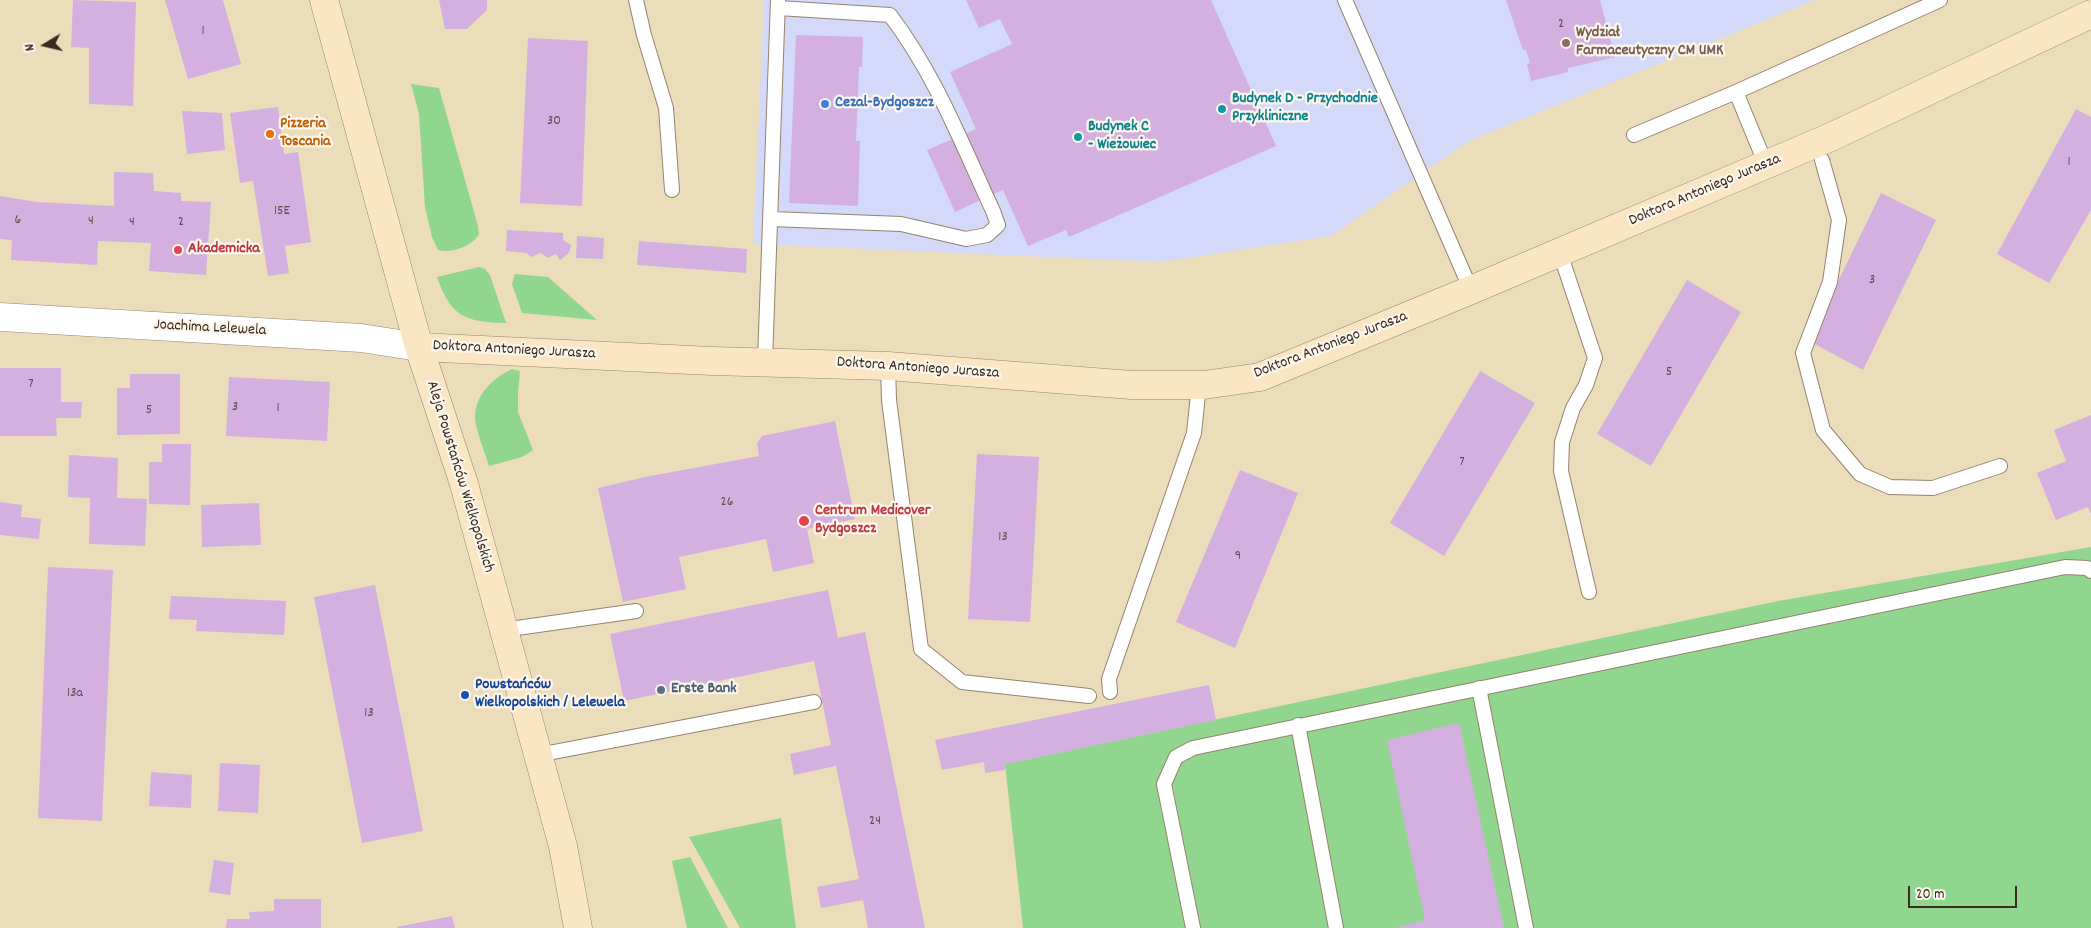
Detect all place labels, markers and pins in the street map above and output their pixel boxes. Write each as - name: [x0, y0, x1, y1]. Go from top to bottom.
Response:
- place label: Wydział Farmaceutyczny CM UMK: [1576, 24, 1723, 62]
- marker: Wydział Farmaceutyczny CM UMK: [1560, 37, 1572, 49]
- place label: Budynek D - Przychodnie Przykliniczne: [1232, 90, 1378, 128]
- place label: Cezal-Bydgoszcz: [835, 94, 934, 114]
- marker: Cezal-Bydgoszcz: [819, 98, 831, 110]
- marker: Budynek D - Przychodnie Przykliniczne: [1216, 103, 1228, 115]
- place label: Pizzeria Toscania: [280, 115, 331, 153]
- place label: Budynek C - Wieżowiec: [1088, 118, 1156, 156]
- marker: Pizzeria Toscania: [264, 128, 276, 140]
- marker: Budynek C - Wieżowiec: [1072, 131, 1084, 143]
- place label: Akademicka: [188, 240, 260, 260]
- marker: Akademicka: [172, 244, 184, 256]
- place label: Centrum Medicover Bydgoszcz: [815, 502, 931, 540]
- marker: Centrum Medicover Bydgoszcz: [797, 514, 811, 528]
- place label: Powstańców Wielkopolskich / Lelewela: [475, 676, 625, 714]
- place label: Erste Bank: [671, 680, 737, 700]
- marker: Erste Bank: [655, 684, 667, 696]
- marker: Powstańców Wielkopolskich / Lelewela: [459, 689, 471, 701]

